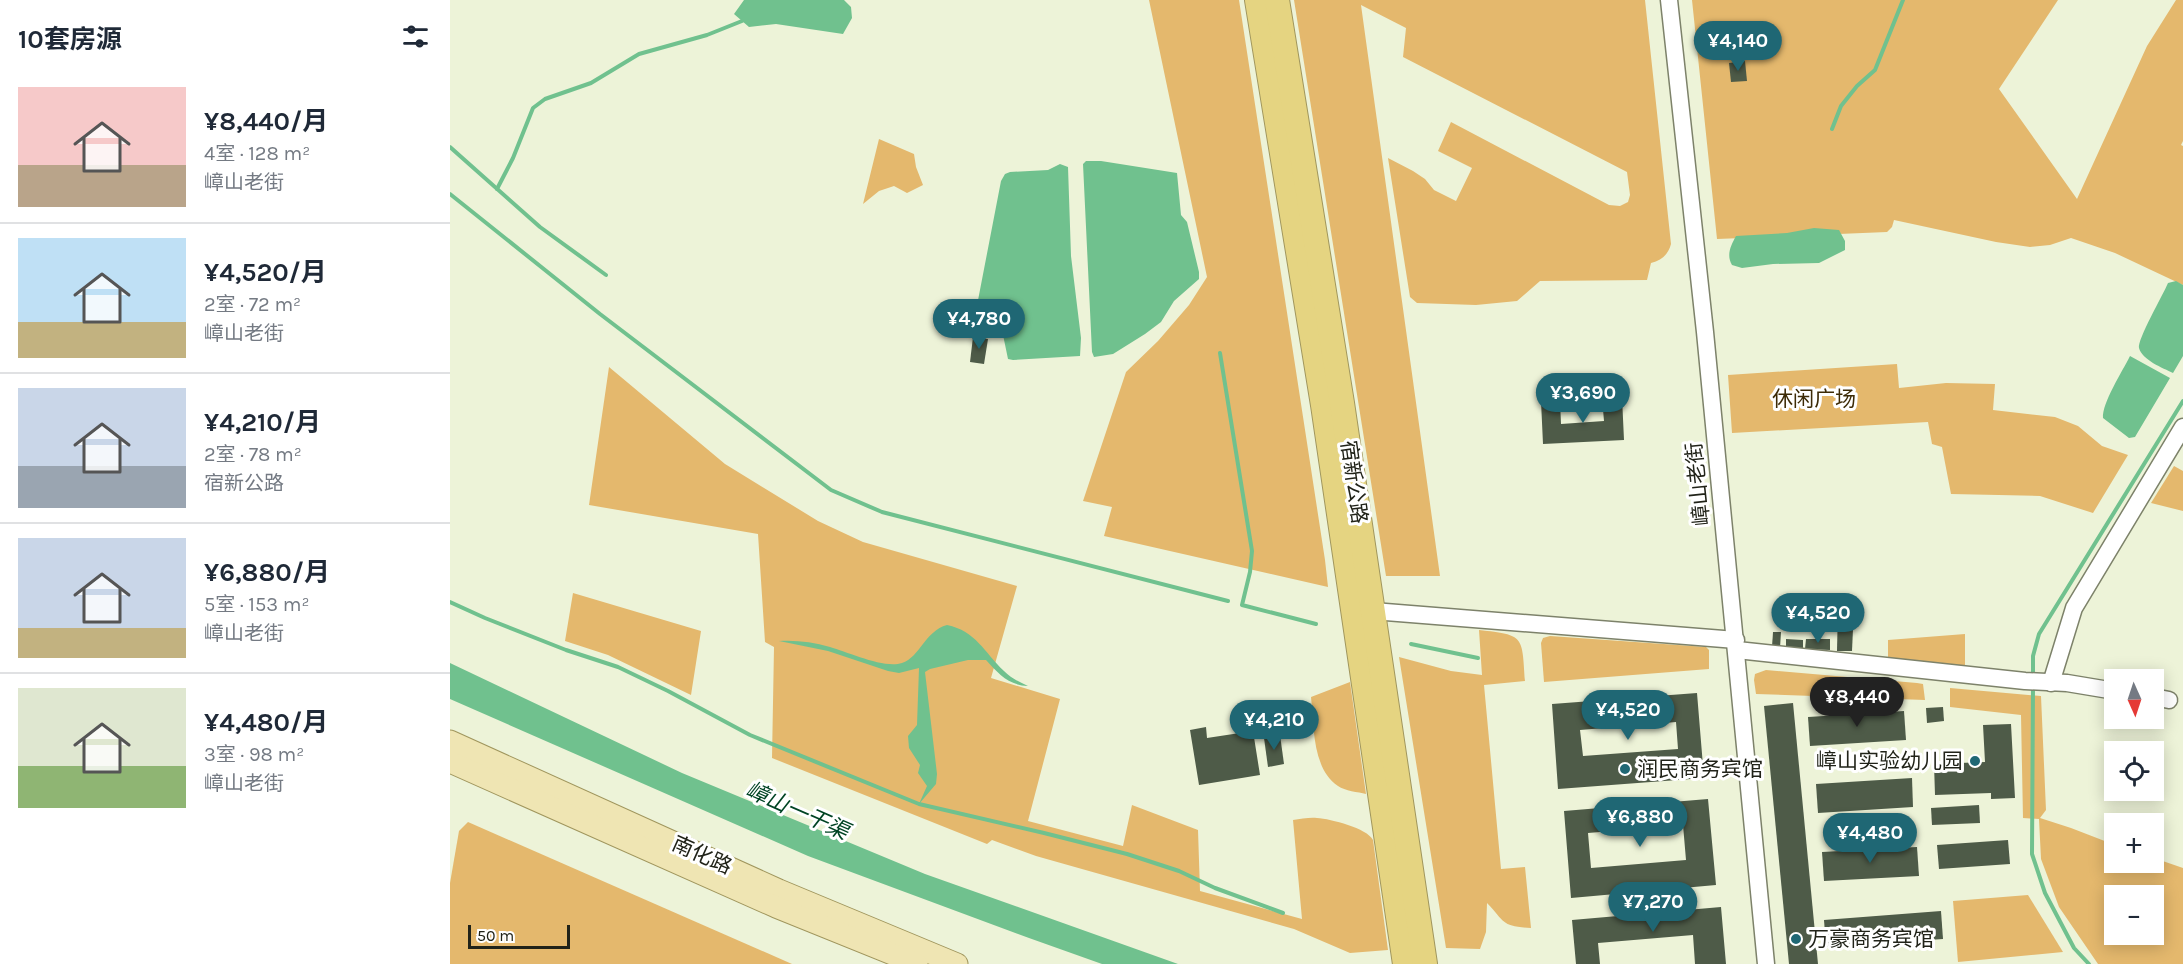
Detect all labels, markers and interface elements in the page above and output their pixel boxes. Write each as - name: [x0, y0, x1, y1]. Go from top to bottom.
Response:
- icon: filters: [399, 20, 432, 53]
- pin: ¥4,140: [1689, 21, 1787, 72]
- text: 10套房源: [18, 24, 122, 55]
- text: ¥4,140: [1708, 29, 1768, 52]
- text: ¥8,440/月: [204, 106, 328, 137]
- icon: home: [66, 111, 138, 183]
- text: 4室 · 128 m²: [204, 142, 310, 165]
- text: 嶂山老街: [204, 171, 284, 194]
- text: ¥4,520/月: [204, 257, 327, 288]
- icon: home: [66, 262, 138, 334]
- text: 2室 · 72 m²: [204, 293, 301, 316]
- pin: ¥4,780: [930, 299, 1028, 350]
- text: ¥4,780: [947, 307, 1011, 330]
- text: 嶂山老街: [204, 322, 284, 345]
- pin: ¥3,690: [1534, 373, 1632, 424]
- text: ¥3,690: [1550, 381, 1616, 404]
- park label: 休闲广场: [1772, 387, 1856, 411]
- text: ¥4,210/月: [204, 407, 321, 438]
- icon: home: [66, 412, 138, 484]
- street label: 宿新公路: [1336, 439, 1372, 525]
- street label: 嶂山老街: [1682, 441, 1714, 527]
- text: 2室 · 78 m²: [204, 443, 302, 466]
- text: 宿新公路: [204, 472, 284, 495]
- text: ¥6,880/月: [204, 557, 330, 588]
- icon: home: [66, 562, 138, 634]
- text: 5室 · 153 m²: [204, 593, 310, 616]
- pin: ¥4,520: [1769, 593, 1867, 644]
- text: ¥4,520: [1785, 601, 1851, 624]
- text: 嶂山老街: [204, 622, 284, 645]
- north arrow: [2104, 669, 2164, 729]
- map controls: [2104, 669, 2164, 945]
- pin: ¥8,440: [1808, 677, 1906, 728]
- text: ¥8,440: [1824, 685, 1890, 708]
- pin: ¥4,520: [1579, 690, 1677, 741]
- text: ¥4,520: [1595, 698, 1661, 721]
- pin: ¥4,210: [1225, 700, 1323, 751]
- text: ¥4,480/月: [204, 707, 328, 738]
- text: ¥4,210: [1244, 708, 1304, 731]
- icon: home: [66, 712, 138, 784]
- button: locate: [2104, 741, 2164, 801]
- text: 3室 · 98 m²: [204, 743, 304, 766]
- place label: 嶂山实验幼儿园: [1816, 749, 1963, 773]
- marker: 嶂山实验幼儿园: [1968, 754, 1982, 768]
- place label: 润民商务宾馆: [1637, 757, 1763, 781]
- marker: 润民商务宾馆: [1618, 762, 1632, 776]
- text: 嶂山老街: [204, 772, 284, 795]
- water label: 嶂山一干渠: [741, 777, 855, 846]
- pin: ¥6,880: [1591, 797, 1689, 848]
- text: ¥6,880: [1606, 805, 1674, 828]
- pin: ¥4,480: [1821, 813, 1919, 864]
- button: +: [2104, 813, 2164, 873]
- text: ¥4,480: [1837, 821, 1903, 844]
- street label: 南化路: [668, 831, 736, 879]
- pin: ¥7,270: [1604, 882, 1702, 933]
- button: −: [2104, 885, 2164, 945]
- text: ¥7,270: [1622, 890, 1684, 913]
- scale bar: [468, 922, 570, 950]
- text: 50 m: [477, 926, 514, 945]
- place label: 万豪商务宾馆: [1808, 927, 1934, 951]
- marker: 万豪商务宾馆: [1789, 932, 1803, 946]

